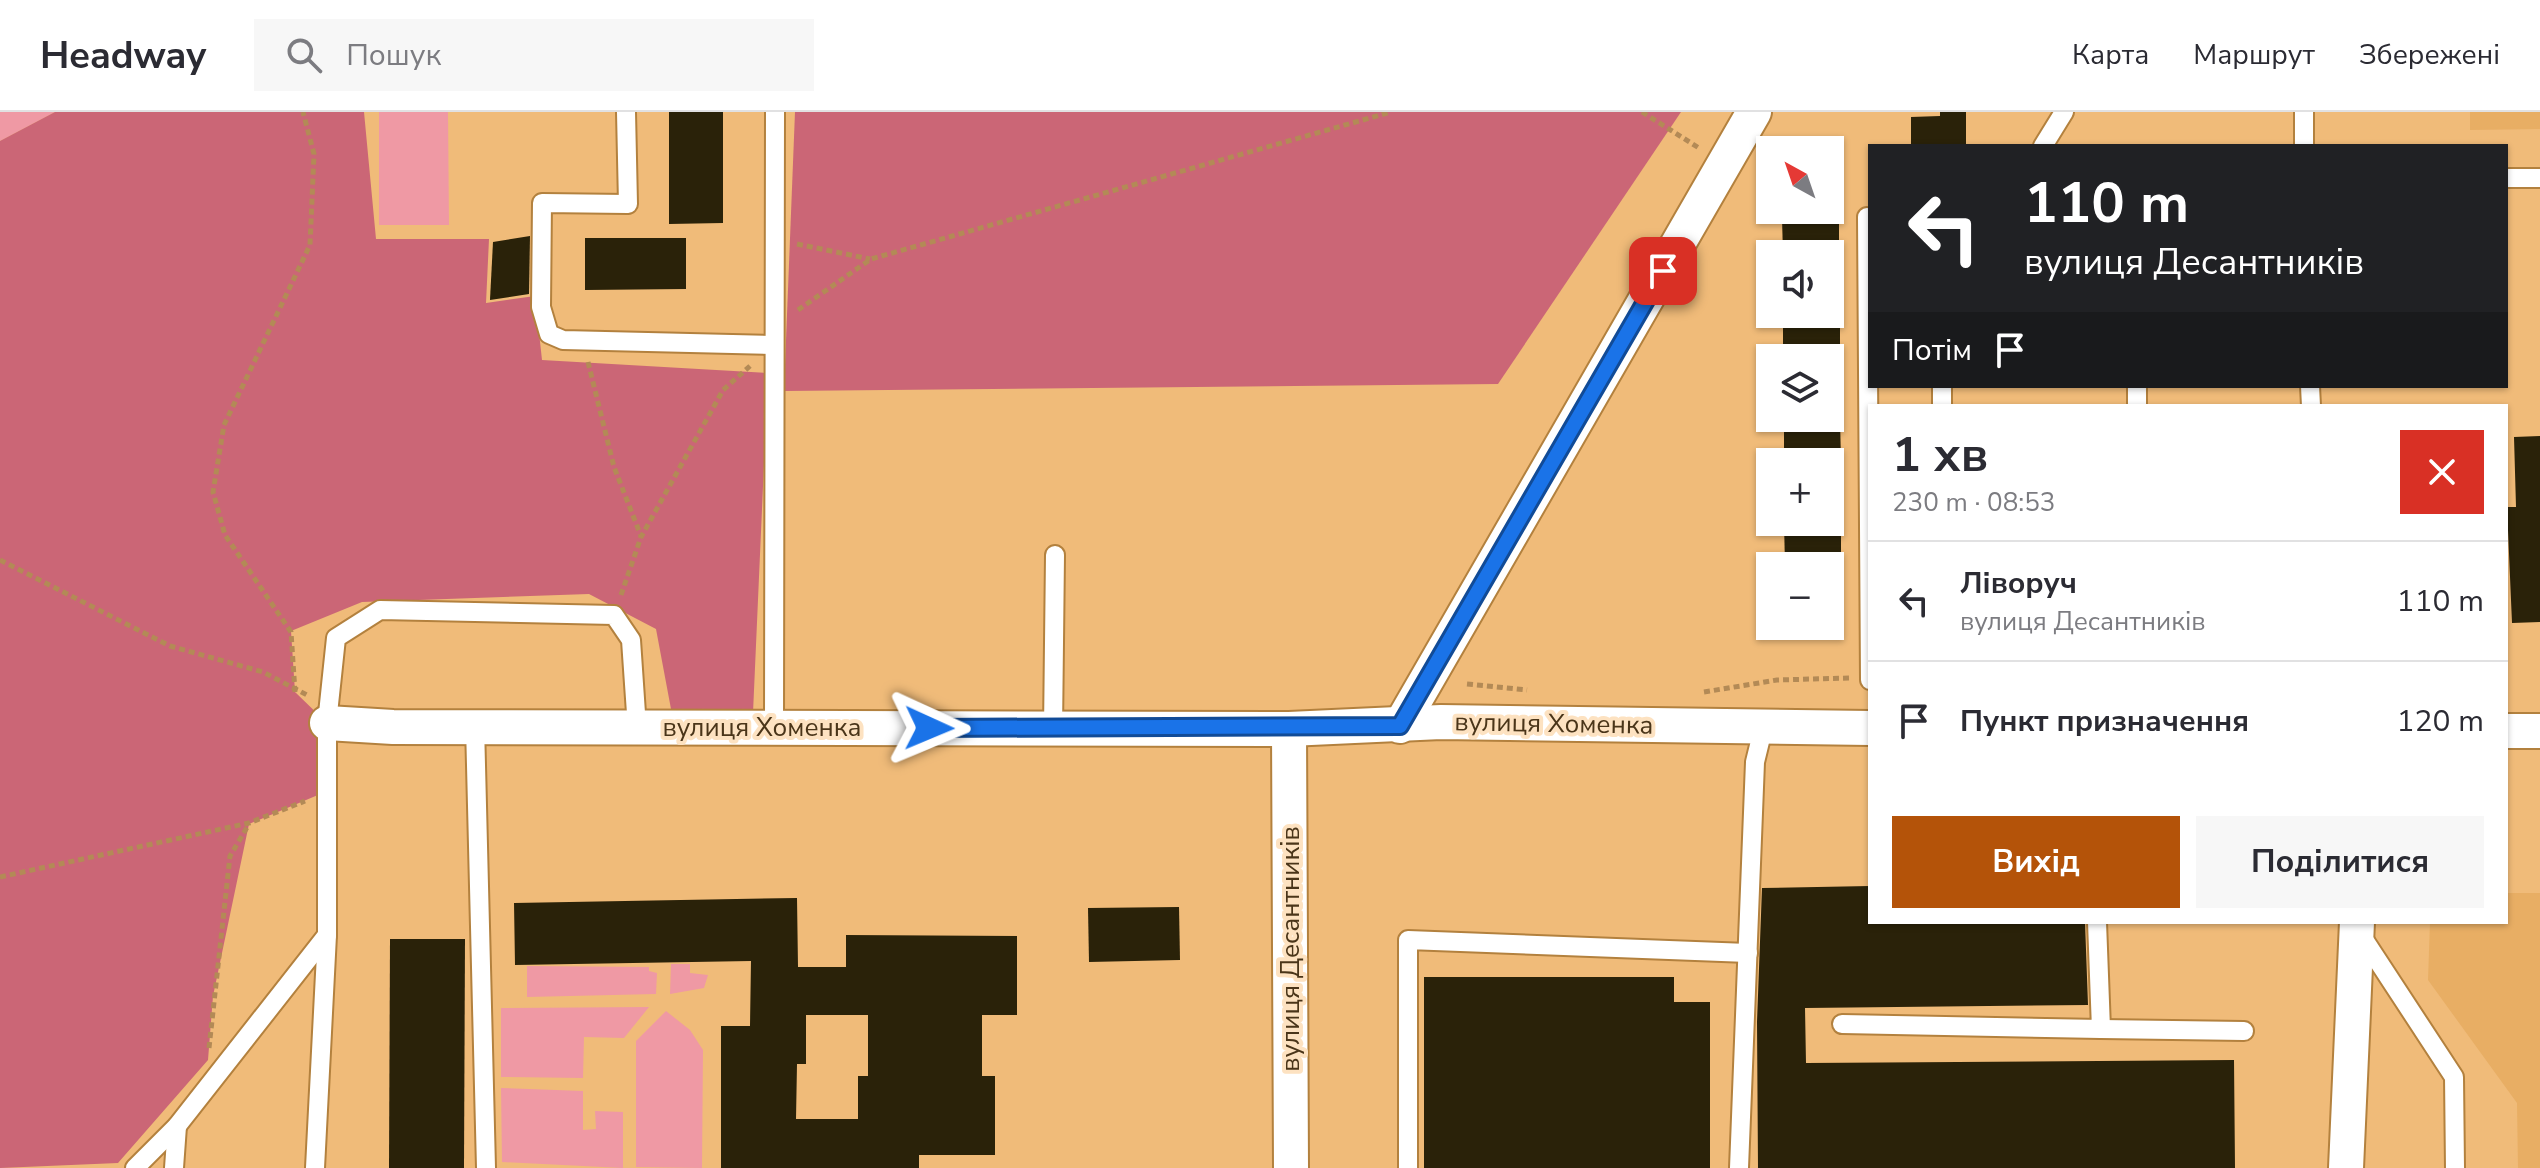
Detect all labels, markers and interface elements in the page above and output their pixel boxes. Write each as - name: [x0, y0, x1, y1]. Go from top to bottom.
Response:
- search box: [254, 19, 814, 91]
- text: Headway: [40, 30, 206, 81]
- icon: search: [282, 33, 326, 77]
- text: Пошук: [346, 35, 441, 76]
- text: Карта: [2072, 36, 2149, 74]
- text: Маршрут: [2193, 36, 2315, 74]
- text: Збережені: [2359, 36, 2500, 74]
- north arrow: [1756, 136, 1844, 224]
- map controls: [1756, 136, 1844, 640]
- text: 110 m: [2024, 165, 2189, 242]
- icon: left: [1892, 176, 1996, 280]
- pin: [1629, 237, 1697, 305]
- text: вулиця Десантників: [2024, 238, 2364, 287]
- button: sound: [1756, 240, 1844, 328]
- icon: arrive: [1641, 249, 1685, 293]
- icon: arrive: [1988, 328, 2032, 372]
- text: Потім: [1892, 330, 1972, 371]
- button: layers: [1756, 344, 1844, 432]
- text: 1 хв: [1892, 422, 1988, 488]
- button: close: [2400, 430, 2484, 514]
- button: +: [1756, 448, 1844, 536]
- text: 230 m · 08:53: [1892, 485, 2055, 520]
- button: −: [1756, 552, 1844, 640]
- text: Ліворуч: [1960, 563, 2077, 604]
- icon: left: [1892, 579, 1936, 623]
- text: 110 m: [2397, 581, 2484, 622]
- text: вулиця Десантників: [1960, 604, 2206, 639]
- position arrow: [887, 686, 971, 770]
- icon: arrive: [1892, 699, 1936, 743]
- text: Пункт призначення: [1960, 701, 2249, 742]
- text: 120 m: [2397, 701, 2484, 742]
- street label: вулиця Хоменка: [1454, 704, 1654, 743]
- street label: вулиця Хоменка: [662, 710, 862, 745]
- button: Вихід: [1892, 816, 2180, 908]
- button: Поділитися: [2196, 816, 2484, 908]
- street label: вулиця Десантників: [1273, 826, 1308, 1072]

